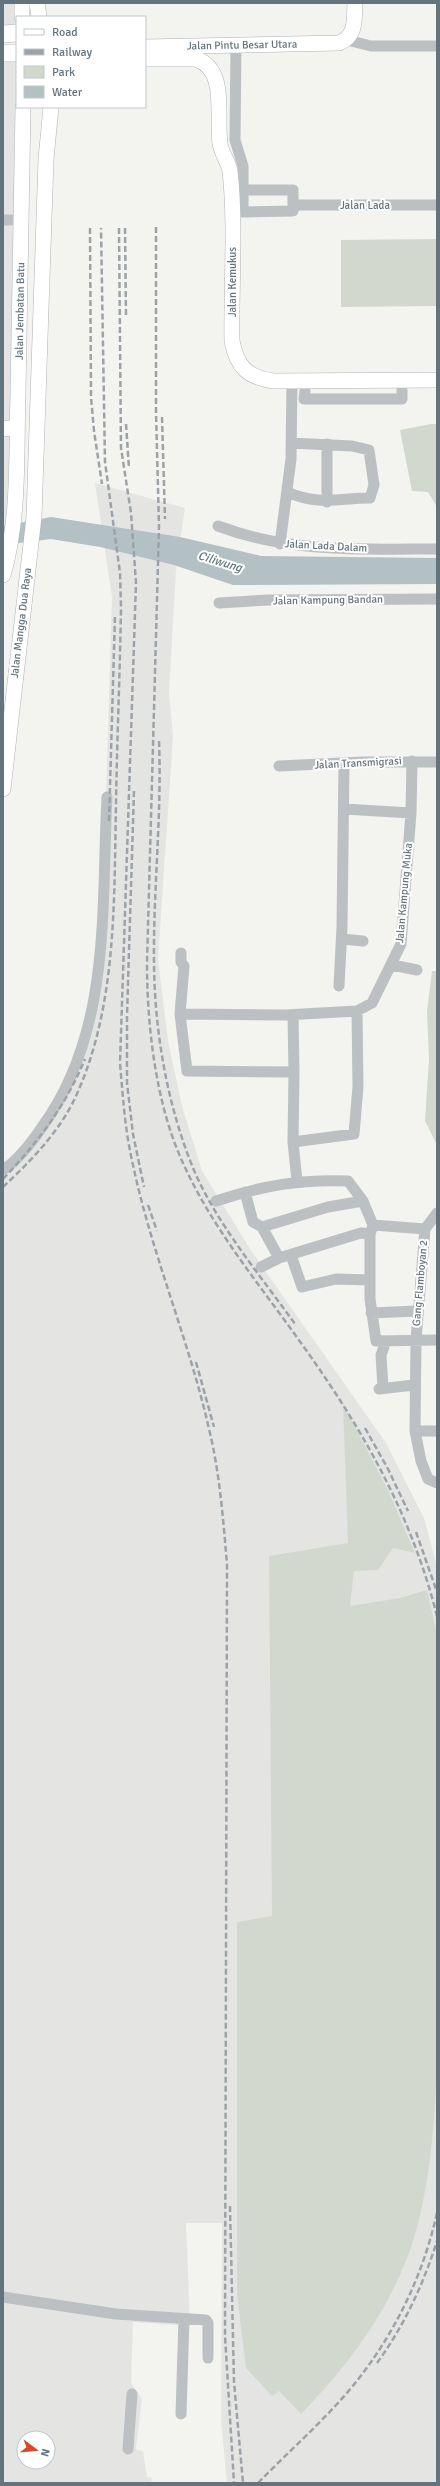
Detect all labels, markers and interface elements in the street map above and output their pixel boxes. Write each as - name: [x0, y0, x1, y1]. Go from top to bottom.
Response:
- legend: [16, 16, 146, 108]
- text: Road: [52, 25, 78, 40]
- street label: Jalan Pintu Besar Utara: [187, 38, 298, 52]
- text: Railway: [52, 45, 92, 60]
- text: Park: [52, 65, 75, 80]
- text: Water: [52, 85, 83, 100]
- street label: Jalan Lada: [340, 199, 390, 212]
- street label: Jalan Kemukus: [226, 247, 239, 317]
- street label: Jalan Jembatan Batu: [13, 262, 27, 360]
- street label: Jalan Lada Dalam: [284, 537, 368, 555]
- water label: Ciliwung: [196, 548, 245, 576]
- street label: Jalan Mangga Dua Raya: [8, 567, 34, 679]
- street label: Jalan Kampung Bandan: [273, 593, 383, 607]
- street label: Jalan Transmigrasi: [314, 754, 402, 772]
- street label: Jalan Kampung Muka: [393, 842, 415, 944]
- street label: Gang Flamboyan 2: [410, 1239, 430, 1327]
- north arrow: [16, 2430, 56, 2470]
- text: N: [38, 2447, 52, 2458]

